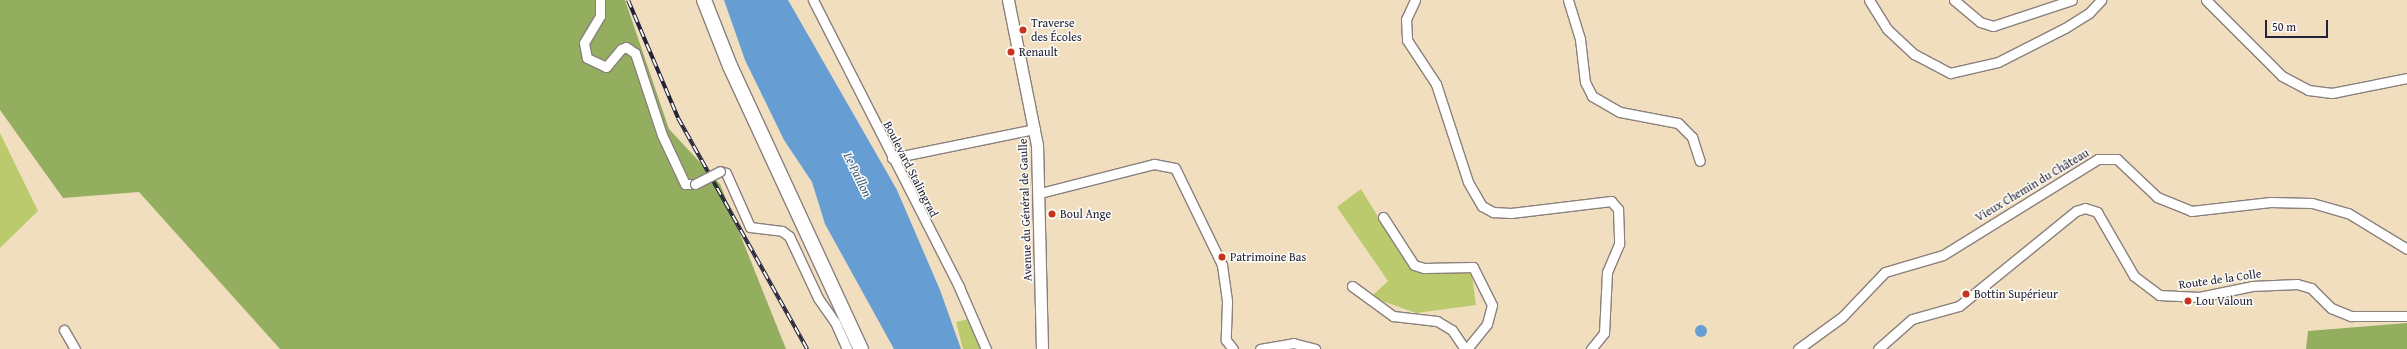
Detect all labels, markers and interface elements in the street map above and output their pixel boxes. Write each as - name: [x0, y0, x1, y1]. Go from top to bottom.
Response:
- scale bar: [2267, 12, 2330, 38]
- place label: Traverse des Écoles: [1031, 16, 1082, 44]
- text: 50 m: [2272, 18, 2296, 35]
- marker: Traverse des Écoles: [1018, 25, 1028, 35]
- place label: Renault: [1019, 45, 1058, 59]
- marker: Renault: [1006, 47, 1016, 57]
- street label: Boulevard Stalingrad: [881, 119, 941, 219]
- street label: Avenue du Général de Gaulle: [1015, 138, 1035, 282]
- street label: Vieux Chemin du Château: [1973, 145, 2091, 225]
- water label: Le Paillon: [839, 150, 875, 200]
- place label: Boul Ange: [1060, 207, 1111, 221]
- marker: Boul Ange: [1047, 209, 1057, 219]
- place label: Patrimoine Bas: [1230, 250, 1306, 264]
- marker: Patrimoine Bas: [1217, 252, 1227, 262]
- street label: Route de la Colle: [2178, 266, 2262, 292]
- place label: Bottin Supérieur: [1974, 287, 2058, 301]
- marker: Bottin Supérieur: [1961, 289, 1971, 299]
- place label: Lou Valoun: [2196, 294, 2253, 308]
- marker: Lou Valoun: [2183, 296, 2193, 306]

